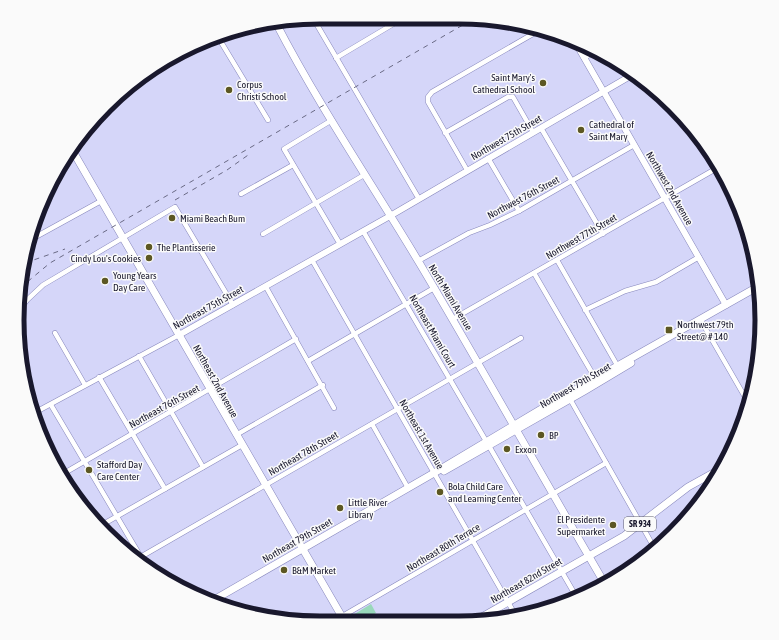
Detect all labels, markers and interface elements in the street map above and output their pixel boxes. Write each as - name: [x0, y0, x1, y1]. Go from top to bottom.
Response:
- place label: Saint Mary's Cathedral School: [473, 72, 535, 95]
- marker: Saint Mary's Cathedral School: [538, 78, 548, 88]
- place label: Corpus Christi School: [237, 79, 287, 102]
- marker: Corpus Christi School: [224, 85, 234, 95]
- street label: Northwest 75th Street: [469, 113, 544, 162]
- place label: Cathedral of Saint Mary: [589, 119, 634, 142]
- marker: Cathedral of Saint Mary: [576, 125, 586, 135]
- street label: Northwest 2nd Avenue: [644, 150, 695, 227]
- street label: Northwest 76th Street: [485, 174, 561, 221]
- street label: Northwest 77th Street: [544, 212, 619, 261]
- marker: Miami Beach Bum: [167, 213, 177, 223]
- place label: Miami Beach Bum: [180, 213, 245, 224]
- marker: The Plantisserie: [144, 242, 154, 252]
- place label: The Plantisserie: [157, 242, 216, 253]
- place label: Cindy Lou's Cookies: [71, 253, 141, 264]
- marker: Cindy Lou's Cookies: [144, 253, 154, 263]
- street label: North Miami Avenue: [427, 262, 475, 333]
- place label: Young Years Day Care: [113, 270, 157, 293]
- marker: Young Years Day Care: [100, 276, 110, 286]
- street label: Northeast 75th Street: [171, 284, 245, 331]
- street label: Northeast Miami Court: [407, 293, 458, 370]
- place label: Northwest 79th Street@ # 140: [677, 319, 734, 342]
- marker: Northwest 79th Street@ # 140: [664, 325, 674, 335]
- street label: Northeast 2nd Avenue: [191, 343, 240, 420]
- street label: Northwest 79th Street: [538, 361, 613, 410]
- street label: Northeast 76th Street: [127, 383, 201, 430]
- street label: Northeast 1st Avenue: [397, 398, 446, 471]
- street label: Northeast 78th Street: [266, 429, 340, 478]
- marker: BP: [536, 430, 546, 440]
- place label: BP: [549, 430, 559, 441]
- marker: Exxon: [502, 444, 512, 454]
- place label: Exxon: [515, 444, 537, 455]
- place label: Stafford Day Care Center: [97, 459, 142, 482]
- marker: Stafford Day Care Center: [84, 465, 94, 475]
- place label: Bola Child Care and Learning Center: [448, 481, 522, 504]
- marker: Bola Child Care and Learning Center: [435, 487, 445, 497]
- place label: Little River Library: [348, 497, 388, 520]
- marker: Little River Library: [335, 503, 345, 513]
- place label: El Presidente Supermarket: [557, 514, 605, 537]
- street label: Northeast 79th Street: [260, 516, 334, 565]
- road number: SR 934: [624, 517, 656, 531]
- marker: El Presidente Supermarket: [608, 520, 618, 530]
- street label: Northeast 80th Terrace: [405, 521, 482, 574]
- street label: Northeast 82nd Street: [489, 555, 564, 605]
- marker: B&M Market: [279, 565, 289, 575]
- place label: B&M Market: [292, 565, 336, 576]

